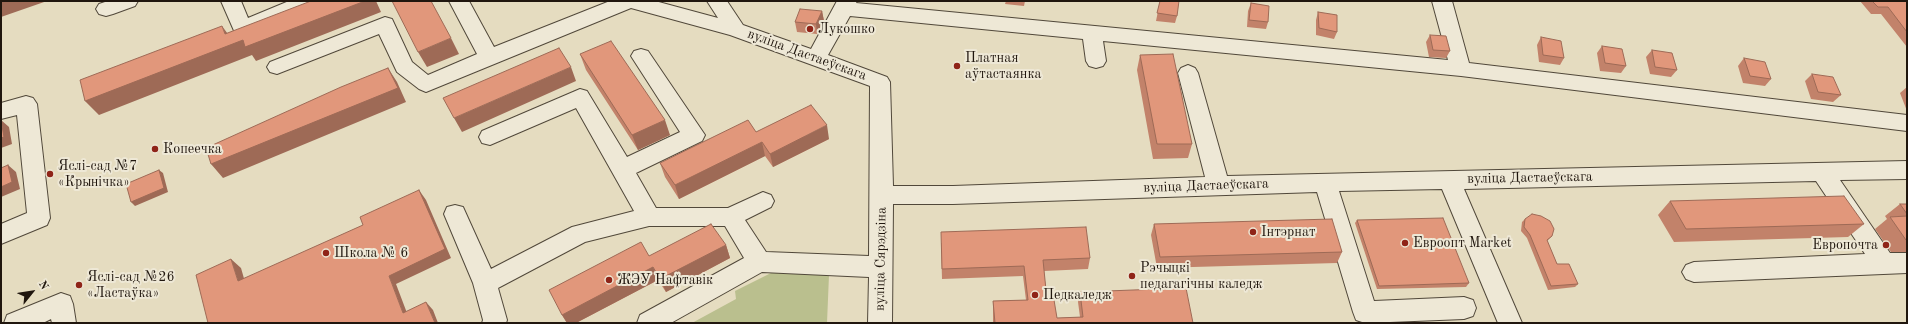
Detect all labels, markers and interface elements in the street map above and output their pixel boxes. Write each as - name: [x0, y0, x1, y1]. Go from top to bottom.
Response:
- place label: Лукошко: [818, 21, 875, 37]
- marker: Лукошко: [805, 24, 815, 34]
- street label: вуліца Дастаеўскага: [745, 26, 869, 84]
- place label: Платная аўтастаянка: [965, 50, 1041, 82]
- marker: Платная аўтастаянка: [952, 61, 962, 71]
- place label: Копеечка: [163, 141, 222, 157]
- marker: Копеечка: [150, 144, 160, 154]
- place label: Яслі-сад №7 «Крынічка»: [58, 158, 137, 190]
- marker: Яслі-сад №7 «Крынічка»: [45, 169, 55, 179]
- street label: вуліца Дастаеўскага: [1467, 169, 1593, 187]
- street label: вуліца Дастаеўскага: [1143, 175, 1269, 197]
- street label: вуліца Сярэдзіна: [872, 207, 890, 311]
- place label: Інтэрнат: [1261, 224, 1316, 240]
- marker: Інтэрнат: [1248, 227, 1258, 237]
- place label: Евроопт Market: [1413, 235, 1512, 251]
- place label: Европочта: [1812, 237, 1878, 253]
- marker: Евроопт Market: [1400, 238, 1410, 248]
- marker: Европочта: [1881, 240, 1891, 250]
- place label: Школа № 6: [334, 245, 408, 261]
- marker: Школа № 6: [321, 248, 331, 258]
- place label: Рэчыцкі педагагічны каледж: [1140, 260, 1263, 292]
- place label: Яслі-сад №26 «Ластаўка»: [87, 269, 175, 302]
- marker: Рэчыцкі педагагічны каледж: [1127, 271, 1137, 281]
- north arrow: [12, 272, 52, 312]
- place label: ЖЭУ Нафтавік: [617, 272, 713, 288]
- marker: ЖЭУ Нафтавік: [604, 275, 614, 285]
- text: N: [36, 279, 50, 292]
- marker: Яслі-сад №26 «Ластаўка»: [74, 280, 84, 290]
- place label: Педкаледж: [1043, 287, 1112, 303]
- marker: Педкаледж: [1030, 290, 1040, 300]

